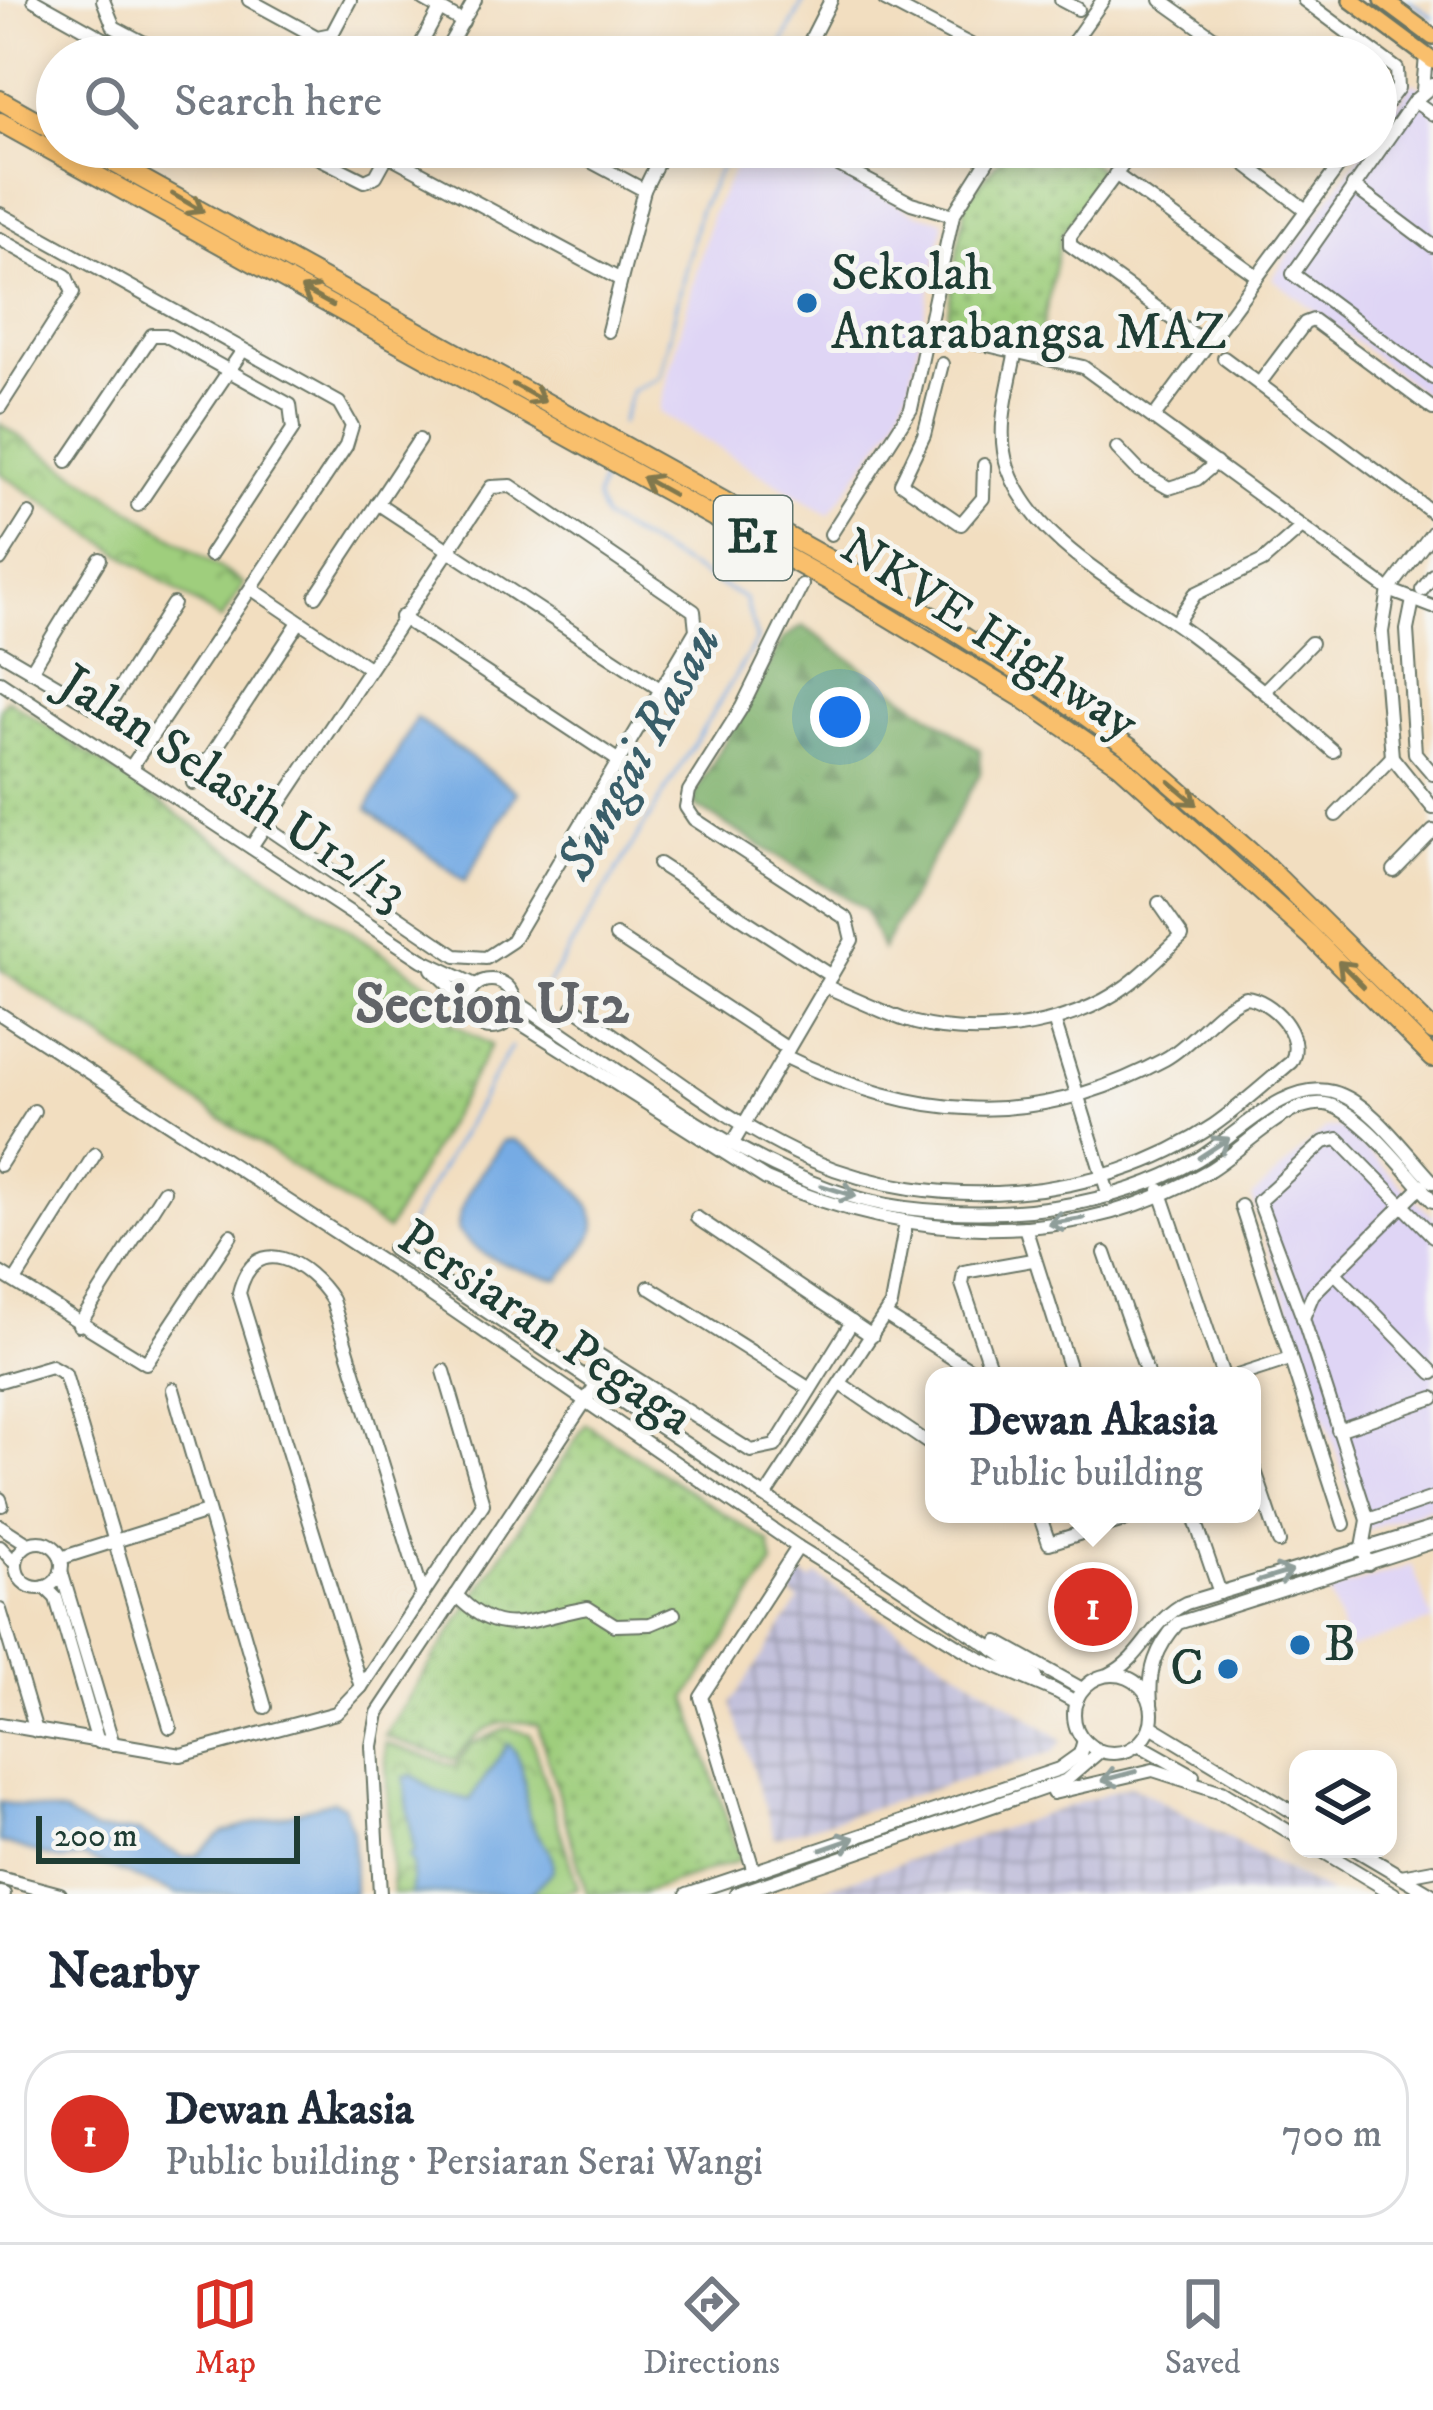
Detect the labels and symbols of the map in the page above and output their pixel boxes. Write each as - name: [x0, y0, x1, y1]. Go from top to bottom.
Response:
- one-way arrow: [170, 192, 205, 216]
- place label: Sekolah Antarabangsa MAZ: [831, 242, 1227, 365]
- one-way arrow: [300, 285, 335, 308]
- marker: Sekolah Antarabangsa MAZ: [794, 290, 820, 316]
- one-way arrow: [510, 382, 545, 405]
- one-way arrow: [641, 474, 676, 497]
- road number: E1: [714, 496, 792, 580]
- street label: NKVE Highway: [828, 515, 1151, 756]
- water label: Sungai Rasau: [542, 613, 738, 892]
- street label: Jalan Selasih U12/13: [43, 649, 419, 925]
- your location: [810, 687, 870, 747]
- one-way arrow: [1167, 778, 1198, 806]
- one-way arrow: [1337, 961, 1366, 989]
- district label: Section U12: [355, 970, 630, 1041]
- one-way arrow: [1197, 1135, 1231, 1160]
- one-way arrow: [819, 1181, 857, 1203]
- street label: Persiaran Pegaga: [385, 1206, 705, 1450]
- one-way arrow: [1047, 1210, 1086, 1233]
- pin: 1: [1054, 1562, 1132, 1652]
- one-way arrow: [1255, 1563, 1293, 1585]
- place label: B: [1324, 1613, 1356, 1677]
- marker: B: [1287, 1632, 1313, 1658]
- place label: C: [1170, 1637, 1204, 1701]
- marker: C: [1215, 1656, 1241, 1682]
- one-way arrow: [1101, 1766, 1139, 1788]
- scale bar: [36, 1810, 300, 1863]
- one-way arrow: [818, 1831, 856, 1853]

